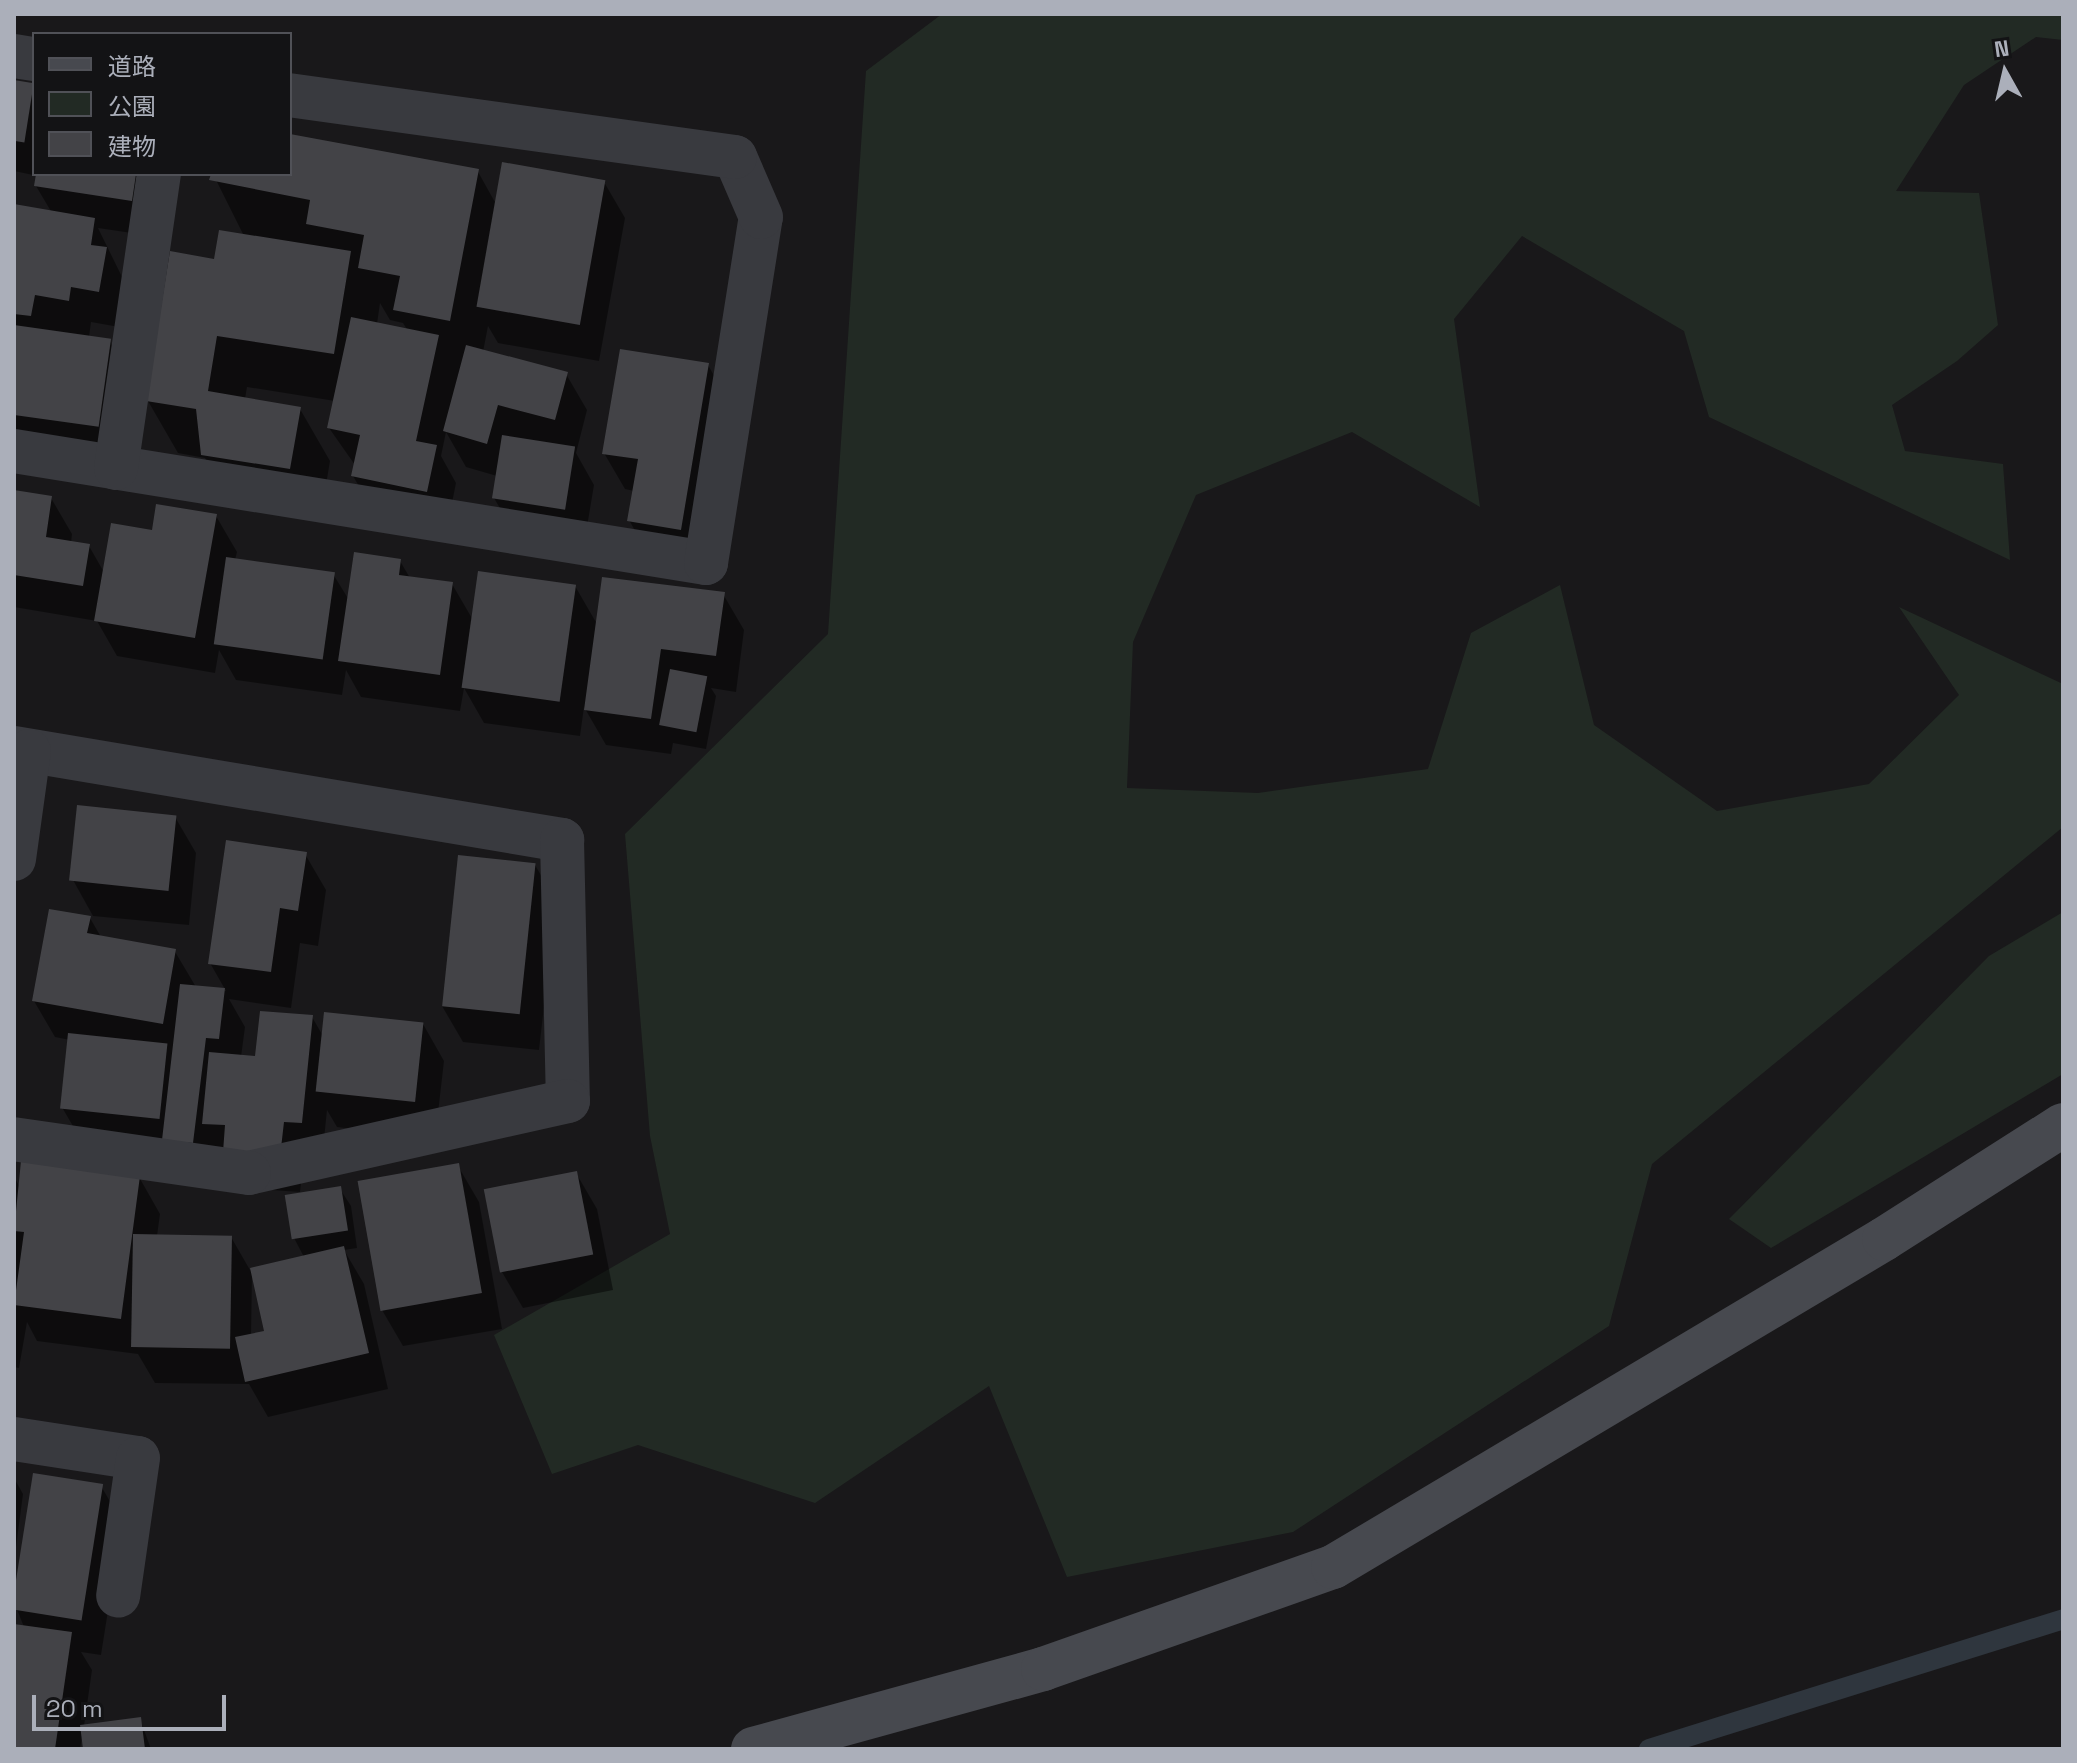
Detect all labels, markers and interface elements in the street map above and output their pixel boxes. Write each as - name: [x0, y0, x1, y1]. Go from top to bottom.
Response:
- legend: [32, 32, 292, 176]
- north arrow: [1965, 32, 2045, 112]
- text: N: [1992, 33, 2011, 63]
- text: 道路: [108, 51, 156, 82]
- text: 公園: [108, 91, 156, 122]
- text: 建物: [108, 131, 156, 162]
- scale bar: [36, 1679, 230, 1729]
- text: 20 m: [46, 1693, 103, 1724]

